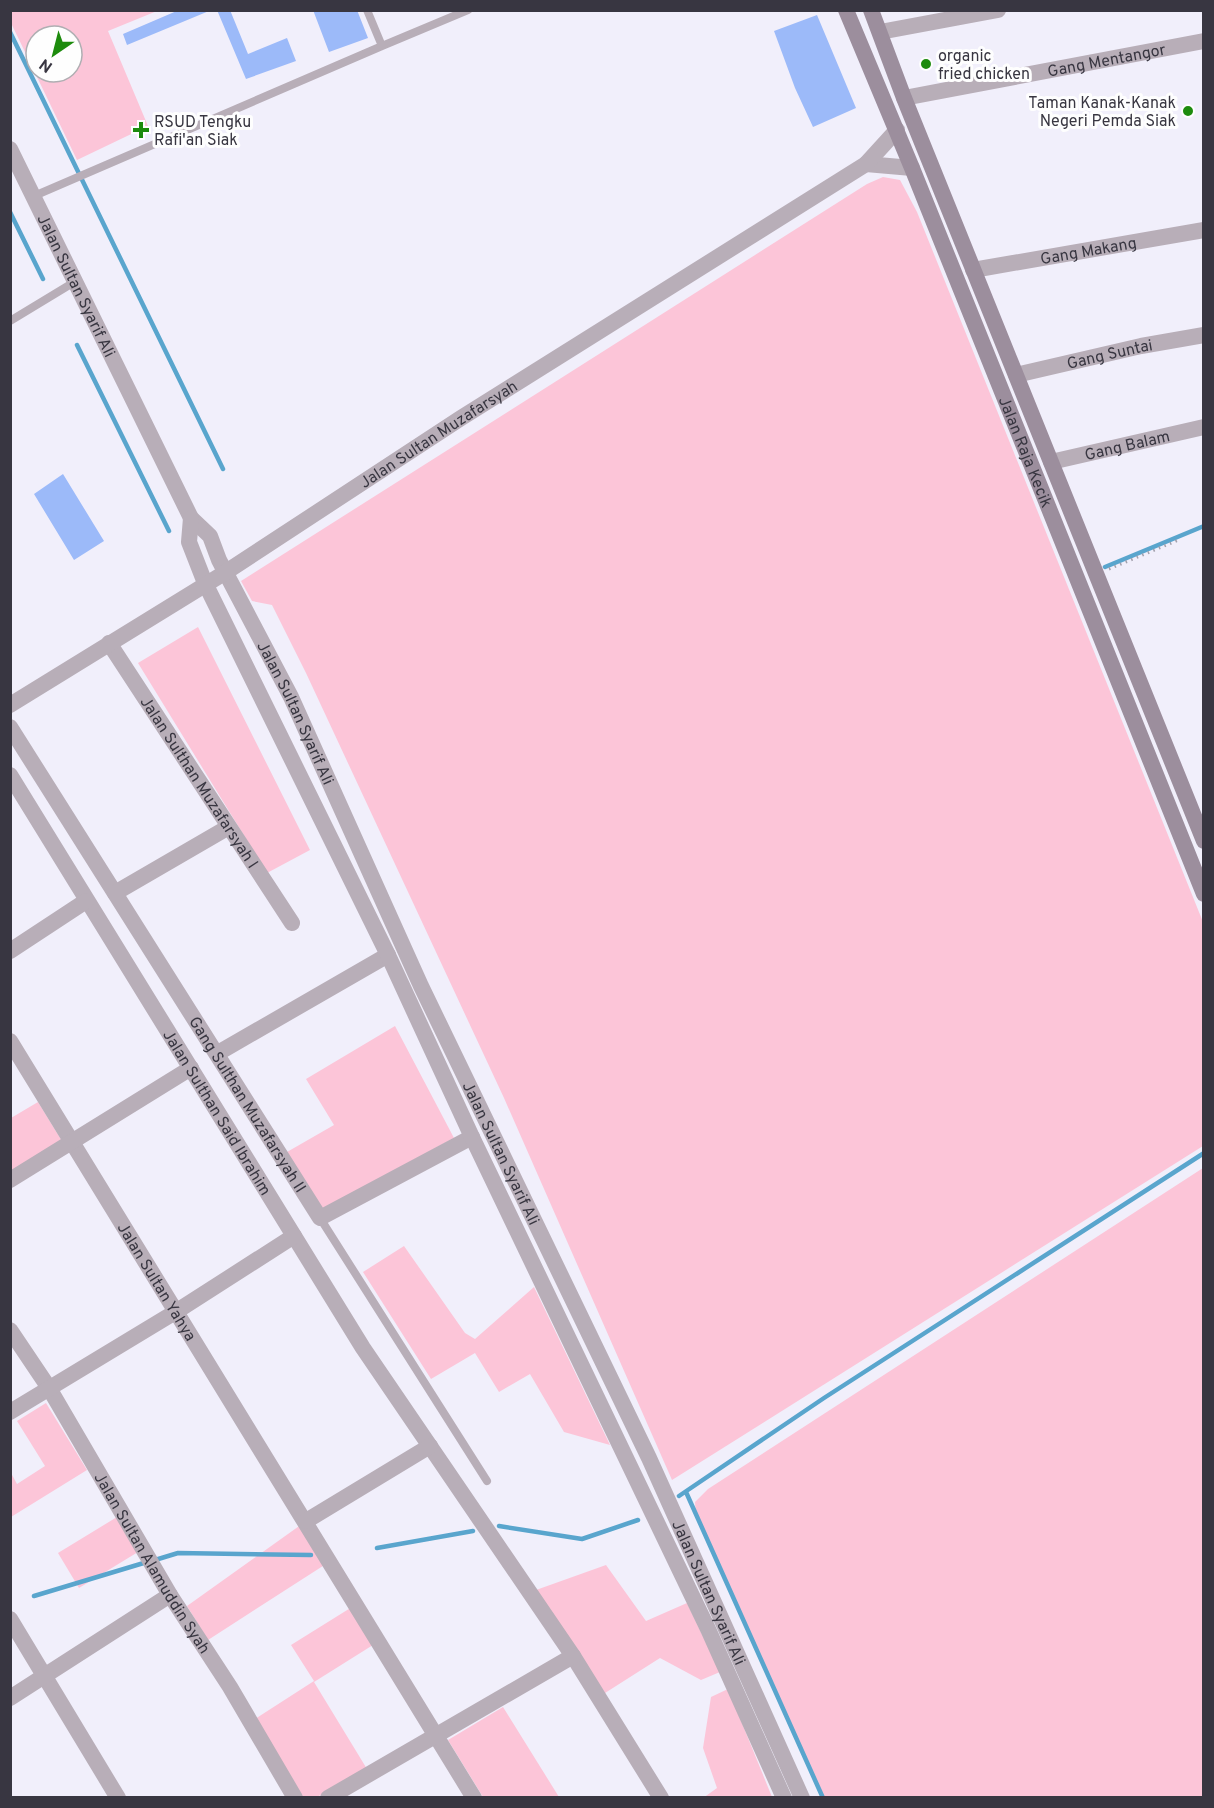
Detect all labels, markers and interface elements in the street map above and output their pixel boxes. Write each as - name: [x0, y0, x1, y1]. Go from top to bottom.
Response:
- north arrow: [24, 24, 84, 84]
- street label: Gang Mentangor: [1046, 40, 1168, 83]
- place label: organic fried chicken: [938, 47, 1030, 85]
- text: N: [36, 53, 57, 76]
- marker: organic fried chicken: [919, 57, 933, 71]
- place label: Taman Kanak-Kanak Negeri Pemda Siak: [1028, 94, 1176, 132]
- marker: Taman Kanak-Kanak Negeri Pemda Siak: [1181, 104, 1195, 118]
- place label: RSUD Tengku Rafi'an Siak: [154, 113, 251, 151]
- marker: RSUD Tengku Rafi'an Siak: [132, 121, 150, 139]
- street label: Jalan Sultan Syarif Ali: [32, 212, 119, 361]
- street label: Gang Makang: [1039, 234, 1138, 270]
- street label: Gang Suntai: [1065, 336, 1154, 375]
- street label: Jalan Sultan Muzafarsyah: [357, 377, 522, 494]
- street label: Jalan Raja Kecik: [993, 394, 1056, 511]
- street label: Gang Balam: [1083, 427, 1172, 466]
- street label: Jalan Sultan Syarif Ali: [252, 638, 337, 788]
- street label: Jalan Sulthan Muzafarsyah I: [135, 693, 262, 873]
- street label: Gang Sulthan Muzafarsyah II: [183, 1013, 310, 1197]
- street label: Jalan Sulthan Said Ibrahim: [157, 1027, 275, 1200]
- street label: Jalan Sultan Syarif Ali: [457, 1079, 543, 1229]
- street label: Jalan Sultan Yahya: [112, 1220, 200, 1345]
- street label: Jalan Sultan Alamuddin Syah: [89, 1469, 214, 1658]
- street label: Jalan Sultan Syarif Ali: [666, 1518, 749, 1669]

